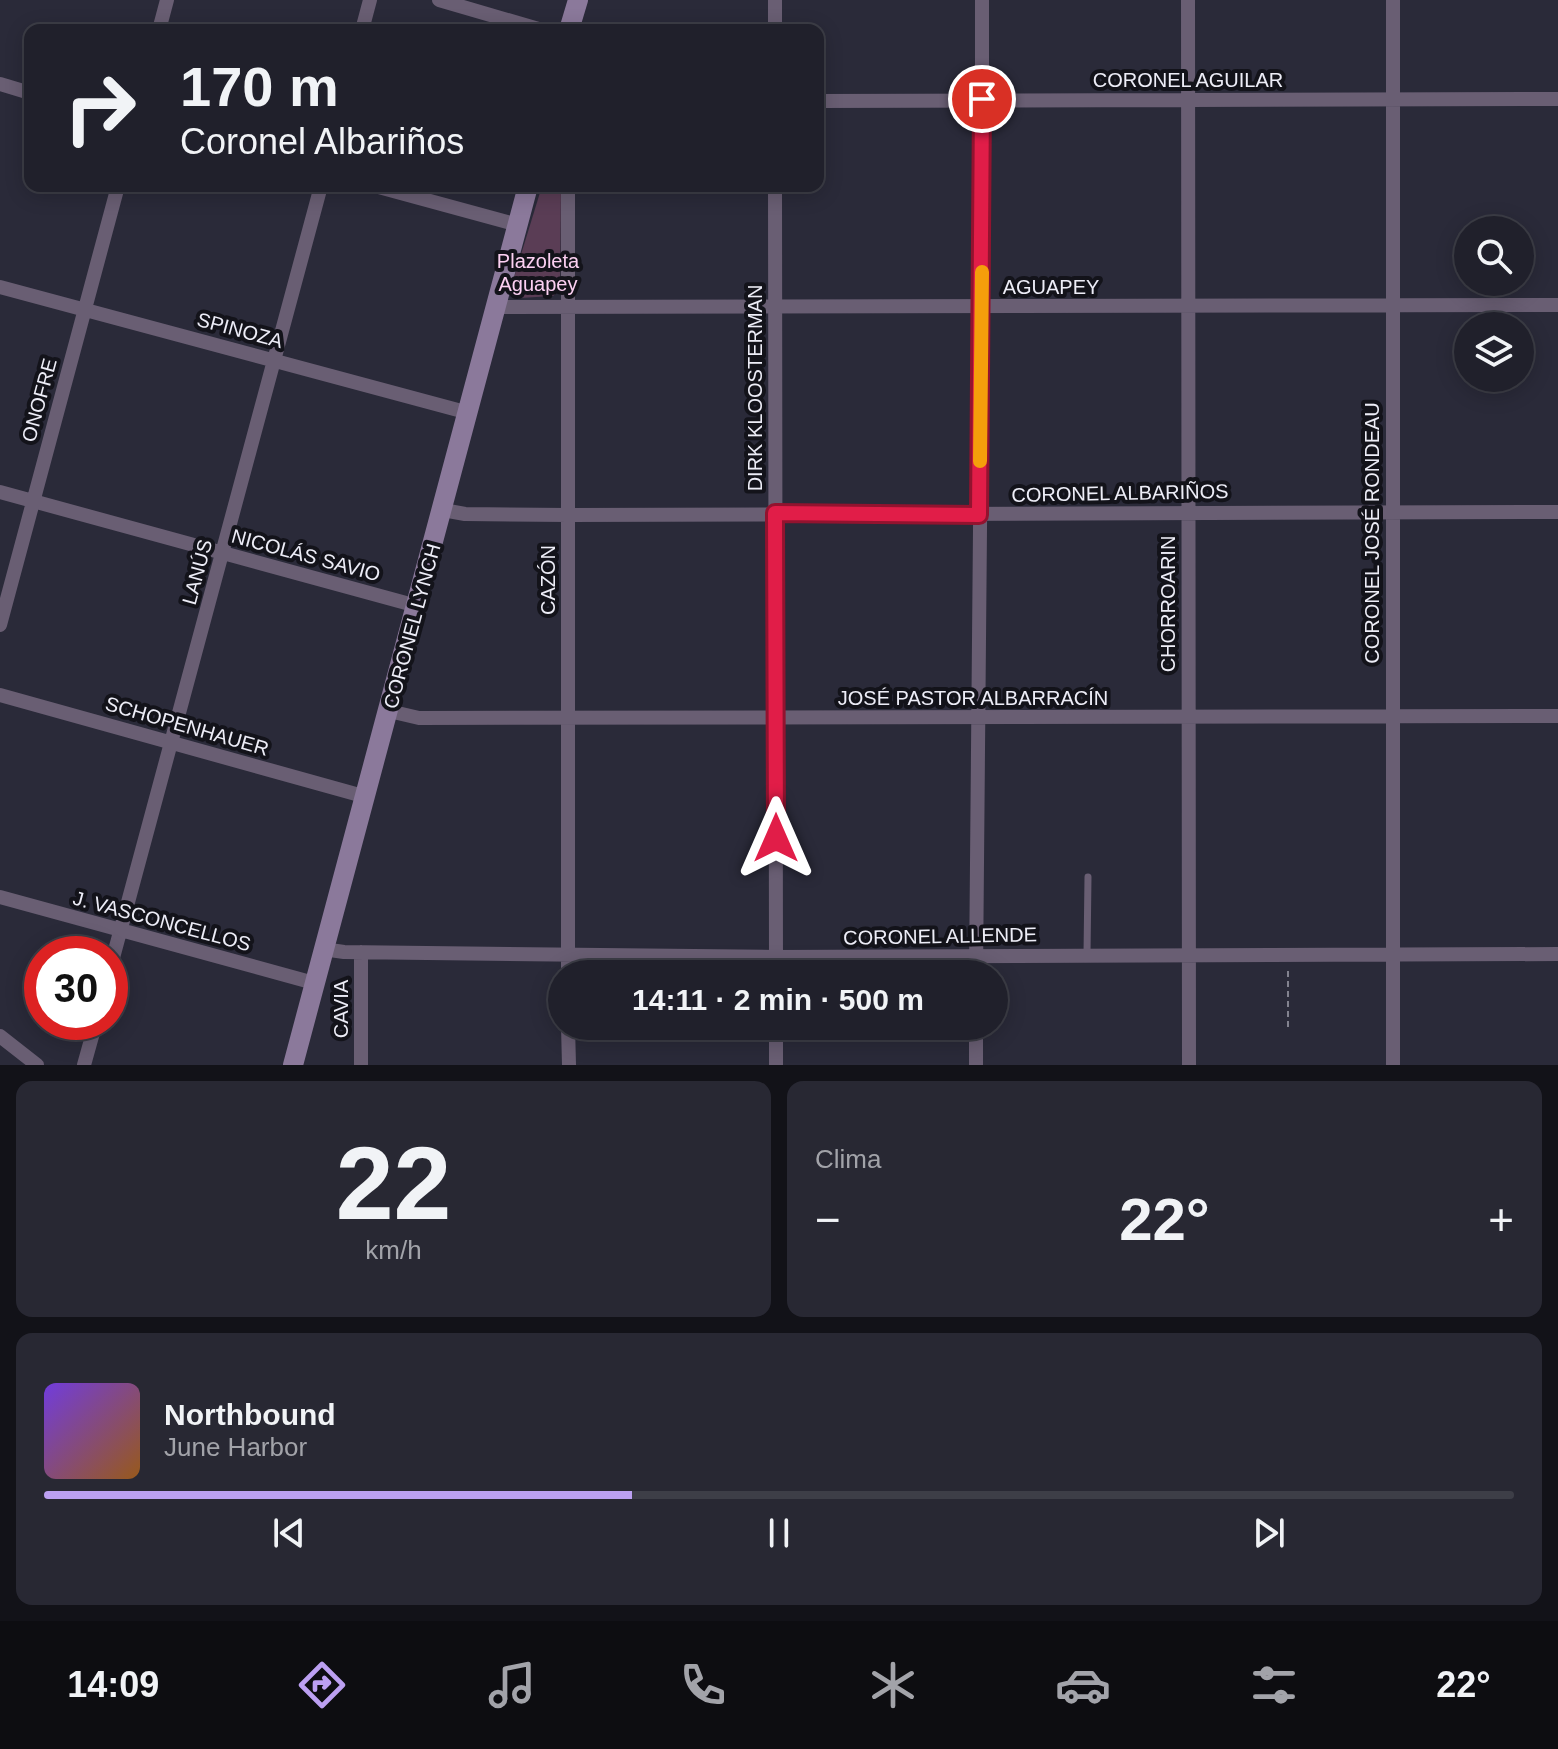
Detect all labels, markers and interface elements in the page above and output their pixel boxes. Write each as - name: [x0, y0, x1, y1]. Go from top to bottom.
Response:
- text: 170 m: [180, 55, 339, 118]
- icon: right: [48, 56, 152, 160]
- pin: [948, 65, 1016, 133]
- street label: CORONEL AGUILAR: [1093, 69, 1283, 91]
- icon: arrive: [960, 77, 1004, 121]
- text: Coronel Albariños: [180, 121, 464, 162]
- map controls: [1454, 216, 1534, 392]
- button: search: [1454, 216, 1534, 296]
- park label: Plazoleta Aguapey: [497, 250, 580, 295]
- street label: AGUAPEY: [1003, 276, 1099, 298]
- street label: DIRK KLOOSTERMAN: [744, 285, 766, 491]
- street label: SPINOZA: [195, 308, 286, 352]
- button: layers: [1454, 312, 1534, 392]
- street label: ONOFRE: [17, 356, 61, 444]
- street label: CORONEL JOSÉ RONDEAU: [1361, 402, 1383, 664]
- street label: CORONEL ALBARIÑOS: [1011, 479, 1229, 506]
- street label: NICOLÁS SAVIO: [229, 525, 383, 585]
- street label: CHORROARIN: [1157, 536, 1179, 672]
- street label: LANÚS: [178, 537, 216, 607]
- street label: CORONEL LYNCH: [379, 541, 445, 711]
- street label: CAZÓN: [537, 545, 559, 615]
- street label: JOSÉ PASTOR ALBARRACÍN: [838, 687, 1108, 709]
- street label: SCHOPENHAUER: [103, 692, 271, 760]
- position arrow: [734, 796, 818, 880]
- street label: J. VASCONCELLOS: [71, 887, 253, 955]
- street label: CORONEL ALLENDE: [843, 923, 1037, 949]
- speed limit sign: 30: [24, 936, 128, 1040]
- street label: CAVIA: [330, 979, 352, 1038]
- text: 14:11 · 2 min · 500 m: [632, 983, 924, 1016]
- text: 22: [336, 1125, 451, 1241]
- text: Clima: [815, 1144, 881, 1174]
- text: 22°: [1119, 1186, 1210, 1253]
- text: −: [815, 1195, 841, 1244]
- text: +: [1488, 1195, 1514, 1244]
- text: km/h: [365, 1235, 422, 1265]
- text: Northbound: [164, 1398, 336, 1431]
- text: June Harbor: [164, 1432, 307, 1462]
- icon: previous: [267, 1511, 311, 1555]
- icon: pause: [757, 1511, 801, 1555]
- icon: next: [1247, 1511, 1291, 1555]
- icon: directions: [294, 1657, 350, 1713]
- icon: music: [484, 1657, 540, 1713]
- icon: phone: [675, 1657, 731, 1713]
- icon: climate: [865, 1657, 921, 1713]
- icon: car: [1055, 1657, 1111, 1713]
- icon: filters: [1246, 1657, 1302, 1713]
- text: 14:09: [67, 1664, 159, 1705]
- text: 22°: [1436, 1664, 1491, 1705]

